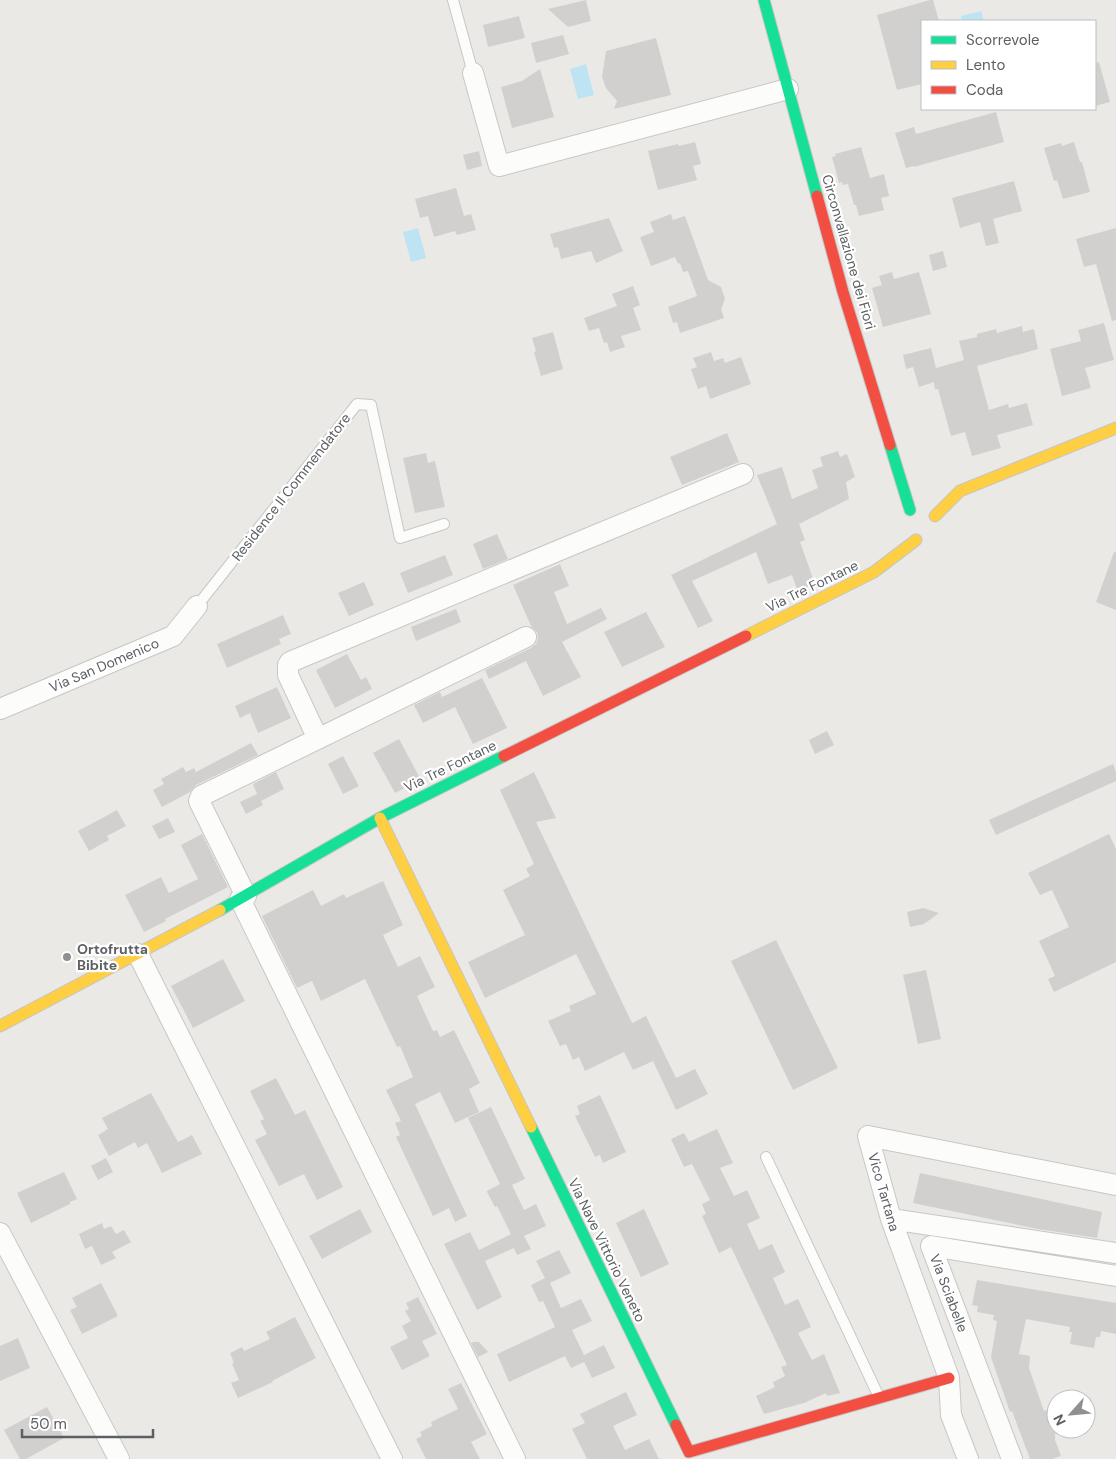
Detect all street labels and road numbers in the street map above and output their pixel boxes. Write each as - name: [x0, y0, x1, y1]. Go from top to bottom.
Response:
- street label: Circonvallazione dei Fiori: [818, 172, 880, 332]
- street label: Residence Il Commendatore: [228, 409, 354, 565]
- street label: Via Tre Fontane: [763, 556, 861, 616]
- street label: Via San Domenico: [46, 634, 162, 696]
- street label: Via Tre Fontane: [401, 736, 499, 796]
- street label: Vico Tartana: [864, 1151, 904, 1233]
- street label: Via Nave Vittorio Veneto: [564, 1175, 650, 1325]
- street label: Via Sciabelle: [926, 1251, 972, 1335]

